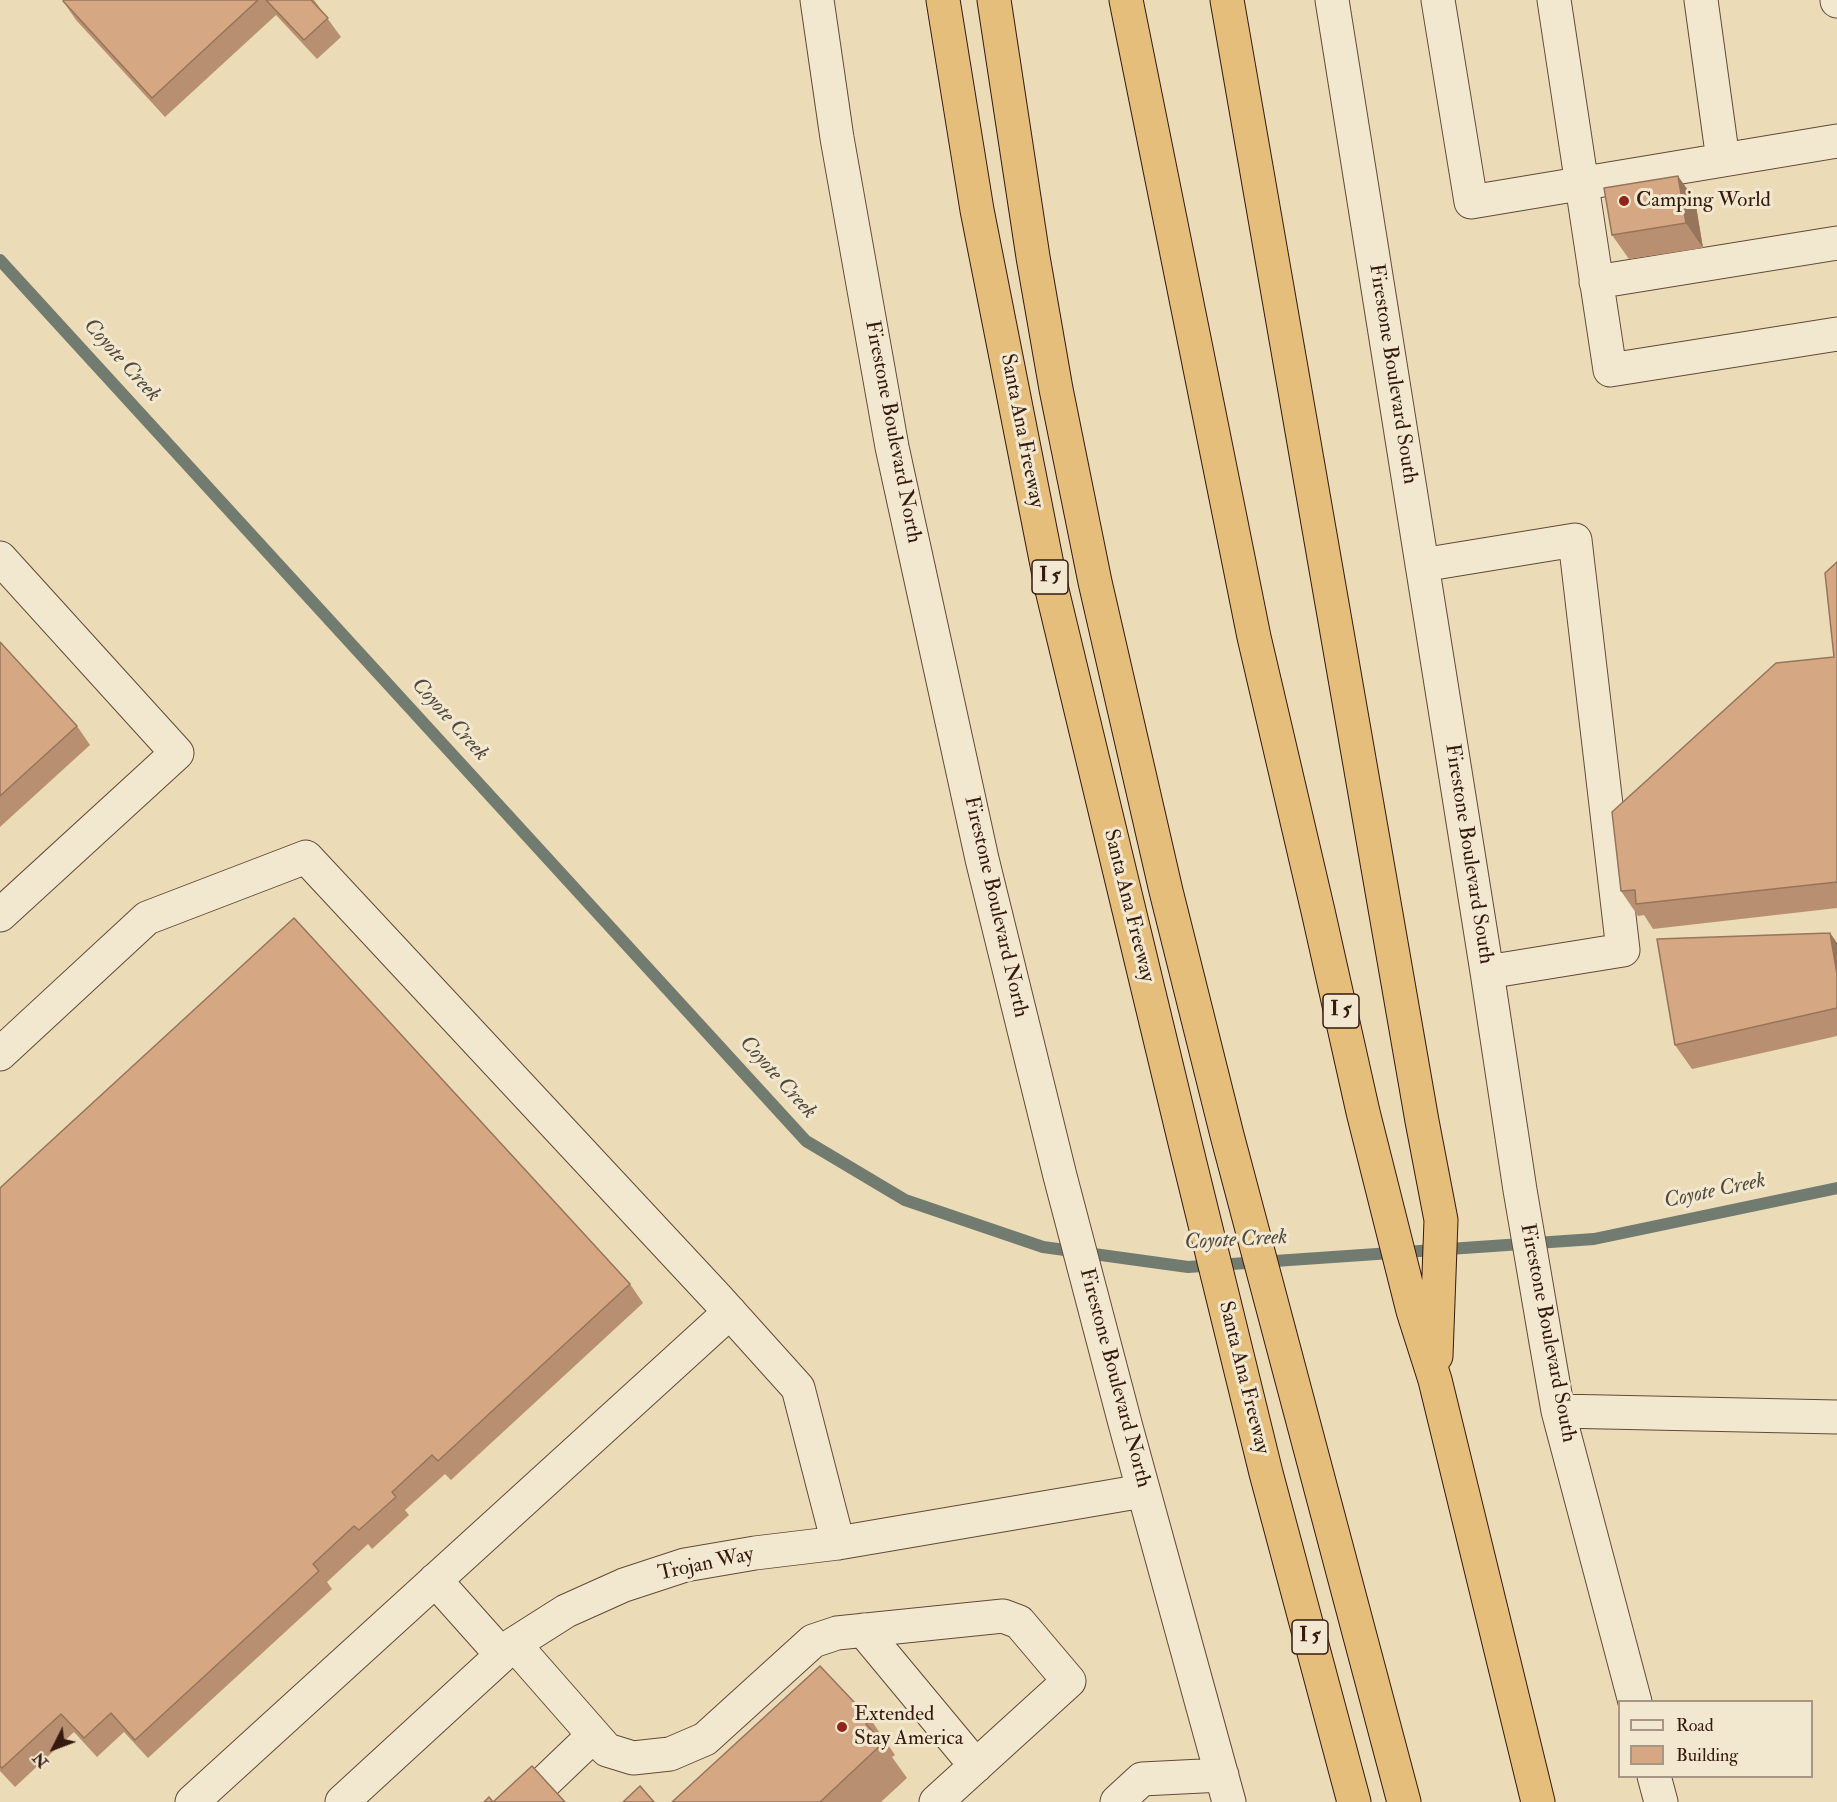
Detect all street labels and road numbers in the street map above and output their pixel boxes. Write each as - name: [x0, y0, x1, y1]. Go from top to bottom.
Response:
- street label: Firestone Boulevard South: [1362, 262, 1422, 486]
- street label: Firestone Boulevard North: [858, 319, 926, 545]
- street label: Santa Ana Freeway: [994, 352, 1048, 510]
- road number: I 5: [1032, 560, 1068, 594]
- street label: Firestone Boulevard South: [1438, 742, 1498, 966]
- street label: Firestone Boulevard North: [957, 794, 1033, 1020]
- street label: Santa Ana Freeway: [1097, 827, 1159, 985]
- road number: I 5: [1323, 994, 1359, 1028]
- street label: Firestone Boulevard South: [1513, 1221, 1581, 1445]
- street label: Firestone Boulevard North: [1073, 1266, 1155, 1490]
- street label: Santa Ana Freeway: [1212, 1299, 1274, 1457]
- street label: Trojan Way: [656, 1543, 756, 1587]
- road number: I 5: [1292, 1620, 1328, 1654]

